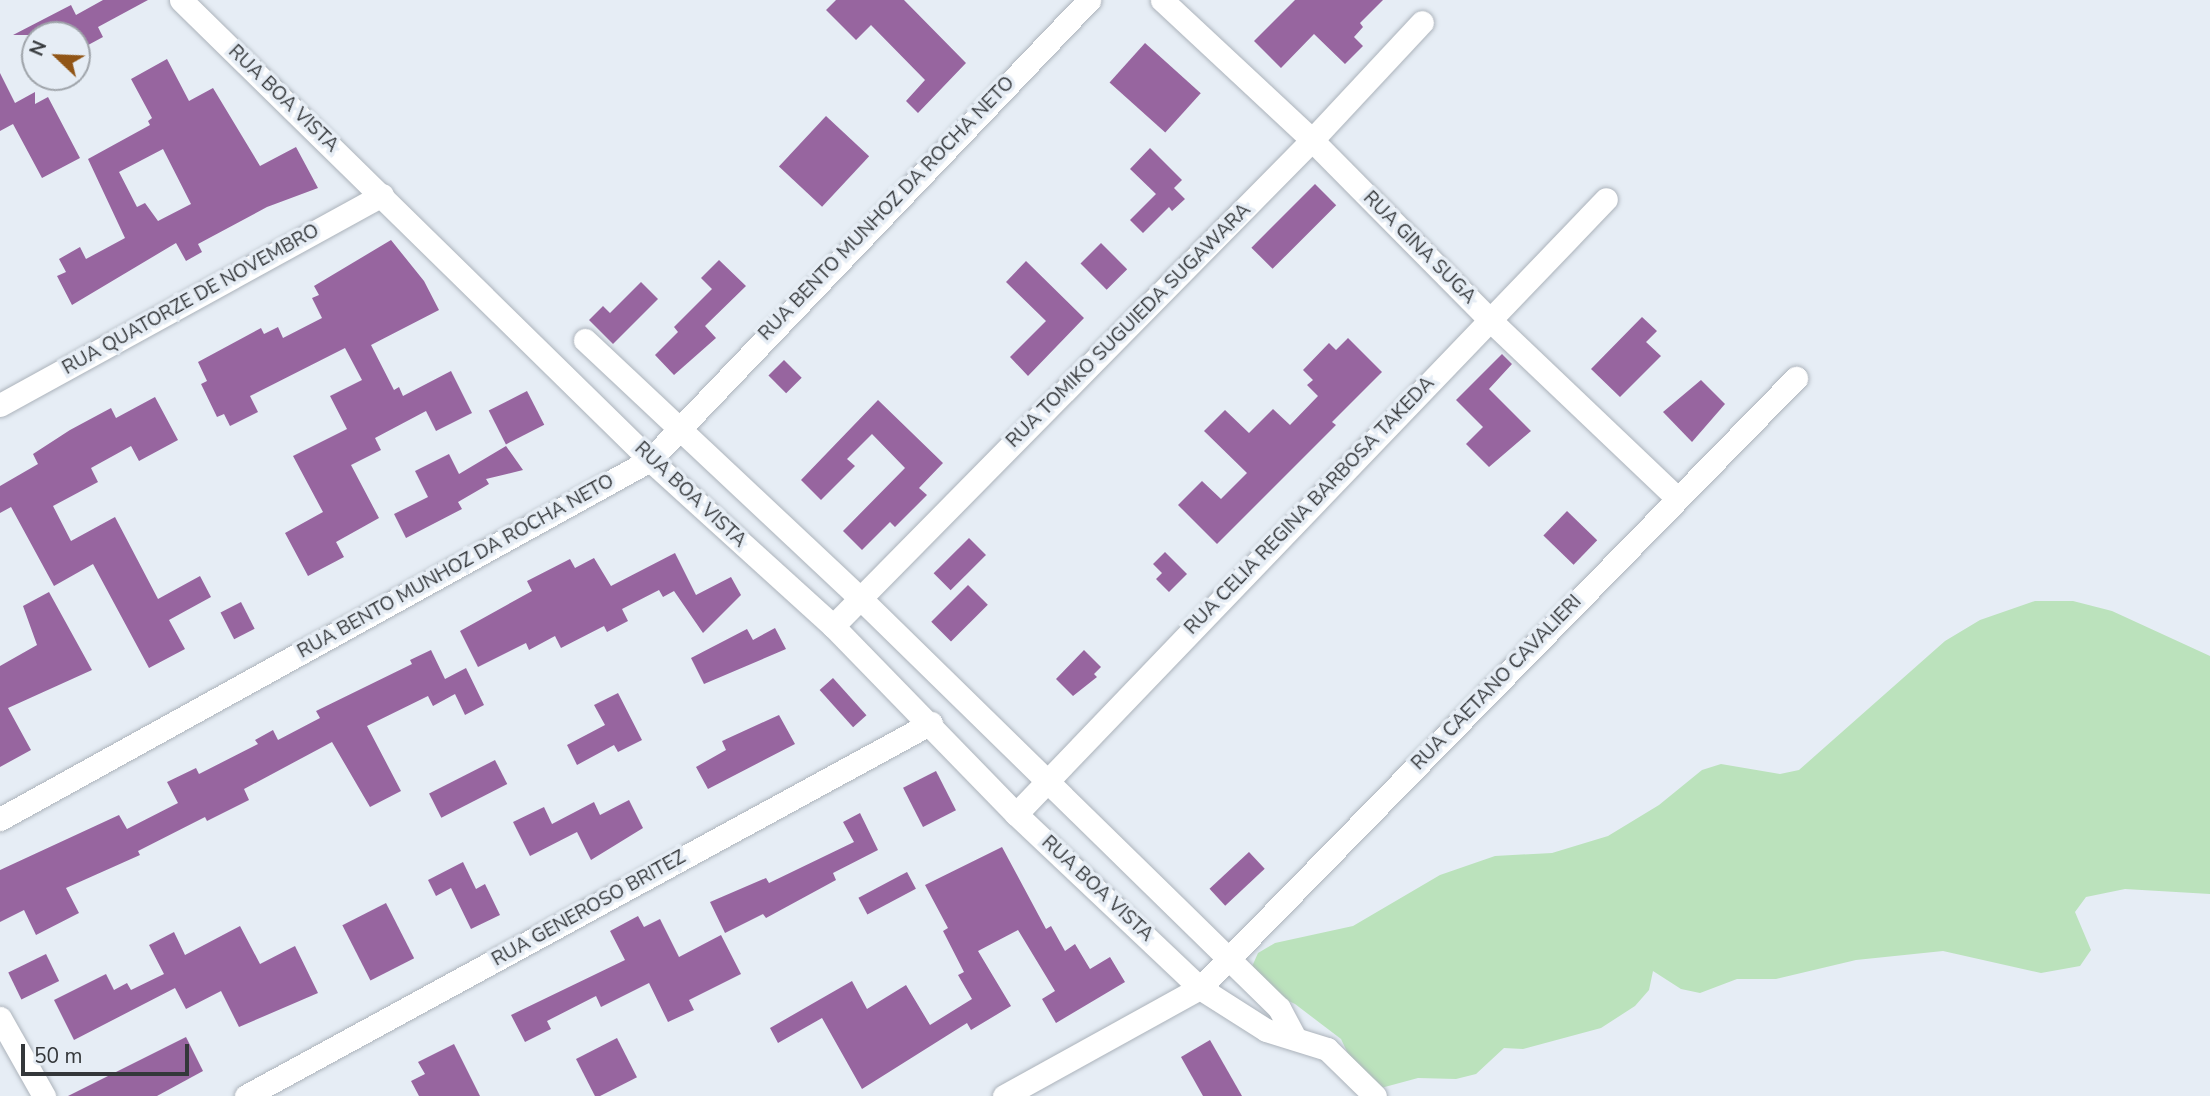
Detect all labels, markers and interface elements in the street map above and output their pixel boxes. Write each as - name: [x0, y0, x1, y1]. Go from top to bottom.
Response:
- north arrow: [21, 21, 91, 91]
- text: N: [24, 37, 53, 60]
- street label: RUA BOA VISTA: [223, 41, 343, 157]
- street label: RUA BENTO MUNHOZ DA ROCHA NETO: [754, 72, 1020, 346]
- street label: RUA GINA SUGA: [1358, 187, 1480, 309]
- street label: RUA TOMIKO SUGUIEDA SUGAWARA: [1002, 199, 1256, 453]
- street label: RUA QUATORZE DE NOVEMBRO: [59, 220, 323, 380]
- street label: RUA CELIA REGINA BARBOSA TAKEDA: [1180, 372, 1440, 640]
- street label: RUA BOA VISTA: [629, 437, 751, 553]
- street label: RUA BENTO MUNHOZ DA ROCHA NETO: [294, 470, 618, 664]
- street label: RUA CAETANO CAVALIERI: [1407, 591, 1587, 775]
- street label: RUA BOA VISTA: [1036, 831, 1158, 947]
- street label: RUA GENEROSO BRITEZ: [488, 846, 690, 972]
- scale bar: [24, 1030, 192, 1074]
- text: 50 m: [34, 1042, 83, 1070]

